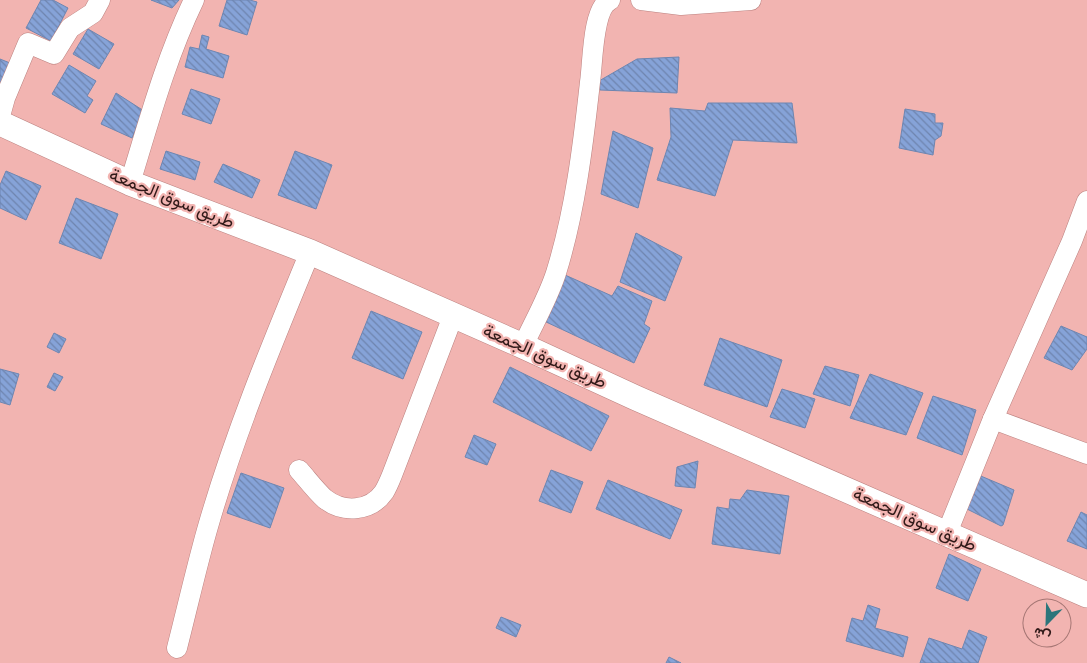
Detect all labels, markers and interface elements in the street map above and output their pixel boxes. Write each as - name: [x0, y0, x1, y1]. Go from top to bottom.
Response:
- street label: طريق سوق الجمعة: [106, 163, 238, 233]
- street label: طريق سوق الجمعة: [480, 319, 610, 393]
- street label: طريق سوق الجمعة: [850, 482, 980, 556]
- north arrow: [1022, 598, 1072, 648]
- text: ش: [1031, 623, 1053, 646]

